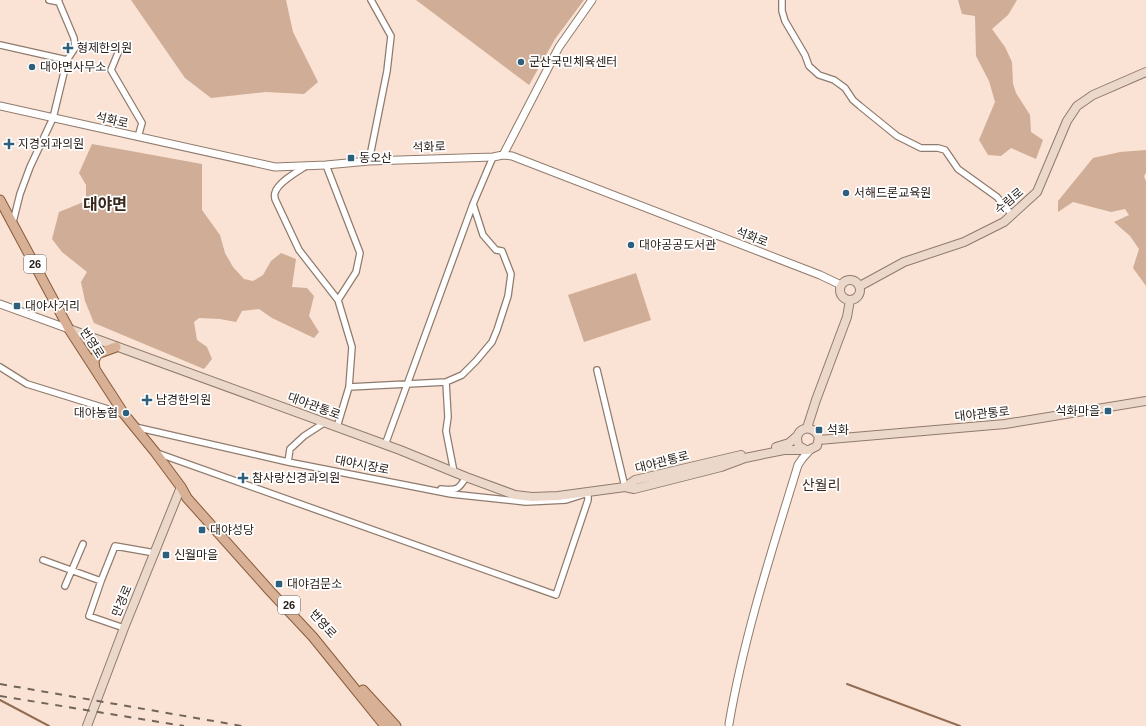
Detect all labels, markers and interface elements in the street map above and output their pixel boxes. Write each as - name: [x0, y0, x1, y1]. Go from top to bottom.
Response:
- place label: 형제한의원: [77, 41, 132, 55]
- marker: 형제한의원: [62, 42, 74, 54]
- place label: 군산국민체육센터: [529, 55, 617, 69]
- marker: 군산국민체육센터: [516, 57, 526, 67]
- place label: 대야면사무소: [40, 60, 106, 74]
- marker: 대야면사무소: [27, 62, 37, 72]
- street label: 석화로: [94, 109, 130, 131]
- place label: 지경외과의원: [18, 137, 84, 151]
- marker: 지경외과의원: [3, 138, 15, 150]
- street label: 석화로: [412, 139, 446, 155]
- place label: 동오산: [359, 151, 392, 165]
- marker: 동오산: [346, 153, 356, 163]
- street label: 수림로: [992, 185, 1026, 217]
- place label: 서해드론교육원: [854, 186, 931, 200]
- marker: 서해드론교육원: [841, 188, 851, 198]
- district label: 대야면: [83, 196, 127, 213]
- street label: 석화로: [734, 225, 770, 249]
- place label: 대야공공도서관: [639, 238, 716, 252]
- marker: 대야공공도서관: [626, 240, 636, 250]
- road number: 26: [24, 255, 46, 273]
- place label: 대야사거리: [25, 299, 80, 313]
- marker: 대야사거리: [12, 301, 22, 311]
- street label: 번영로: [77, 325, 107, 361]
- street label: 대야관통로: [286, 390, 342, 422]
- place label: 남경한의원: [156, 393, 211, 407]
- marker: 남경한의원: [141, 394, 153, 406]
- street label: 대야관통로: [954, 404, 1010, 424]
- place label: 석화마을: [1056, 404, 1100, 418]
- place label: 대야농협: [74, 406, 118, 420]
- marker: 석화마을: [1103, 406, 1113, 416]
- marker: 대야농협: [121, 408, 131, 418]
- place label: 석화: [827, 423, 849, 437]
- marker: 석화: [814, 425, 824, 435]
- street label: 대야관통로: [634, 449, 690, 475]
- street label: 대야시장로: [334, 453, 390, 477]
- place label: 참사랑신경과의원: [252, 471, 340, 485]
- marker: 참사랑신경과의원: [237, 472, 249, 484]
- district label: 산월리: [802, 477, 840, 493]
- place label: 대야성당: [210, 523, 254, 537]
- marker: 대야성당: [197, 525, 207, 535]
- place label: 신월마을: [174, 548, 218, 562]
- marker: 신월마을: [161, 550, 171, 560]
- place label: 대야검문소: [287, 577, 342, 591]
- marker: 대야검문소: [274, 579, 284, 589]
- street label: 만경로: [109, 583, 135, 619]
- road number: 26: [278, 596, 300, 614]
- street label: 번영로: [307, 607, 339, 641]

